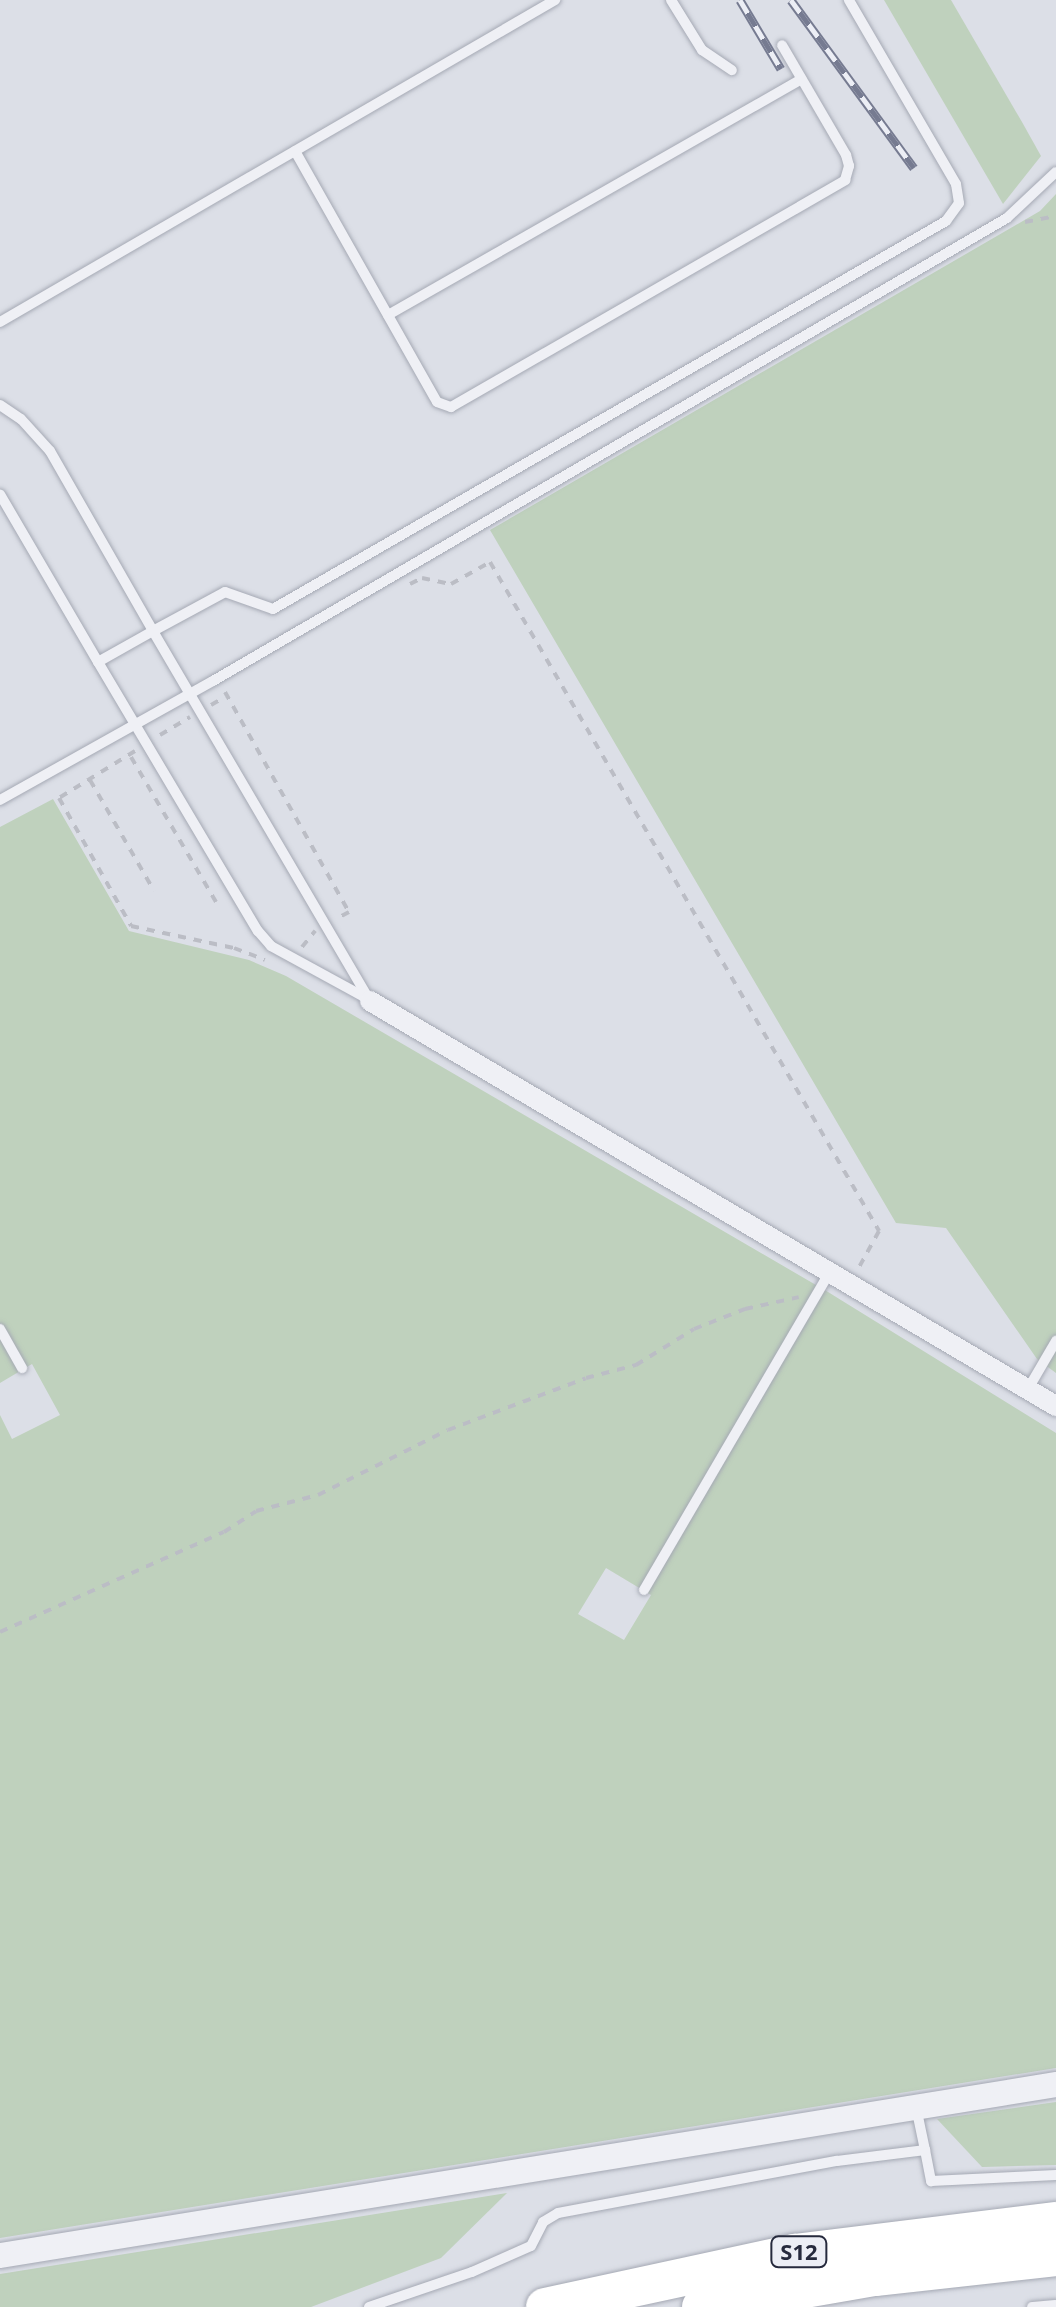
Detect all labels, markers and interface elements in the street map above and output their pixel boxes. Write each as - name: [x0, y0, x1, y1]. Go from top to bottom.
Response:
- road number: S12: [769, 2235, 829, 2269]

